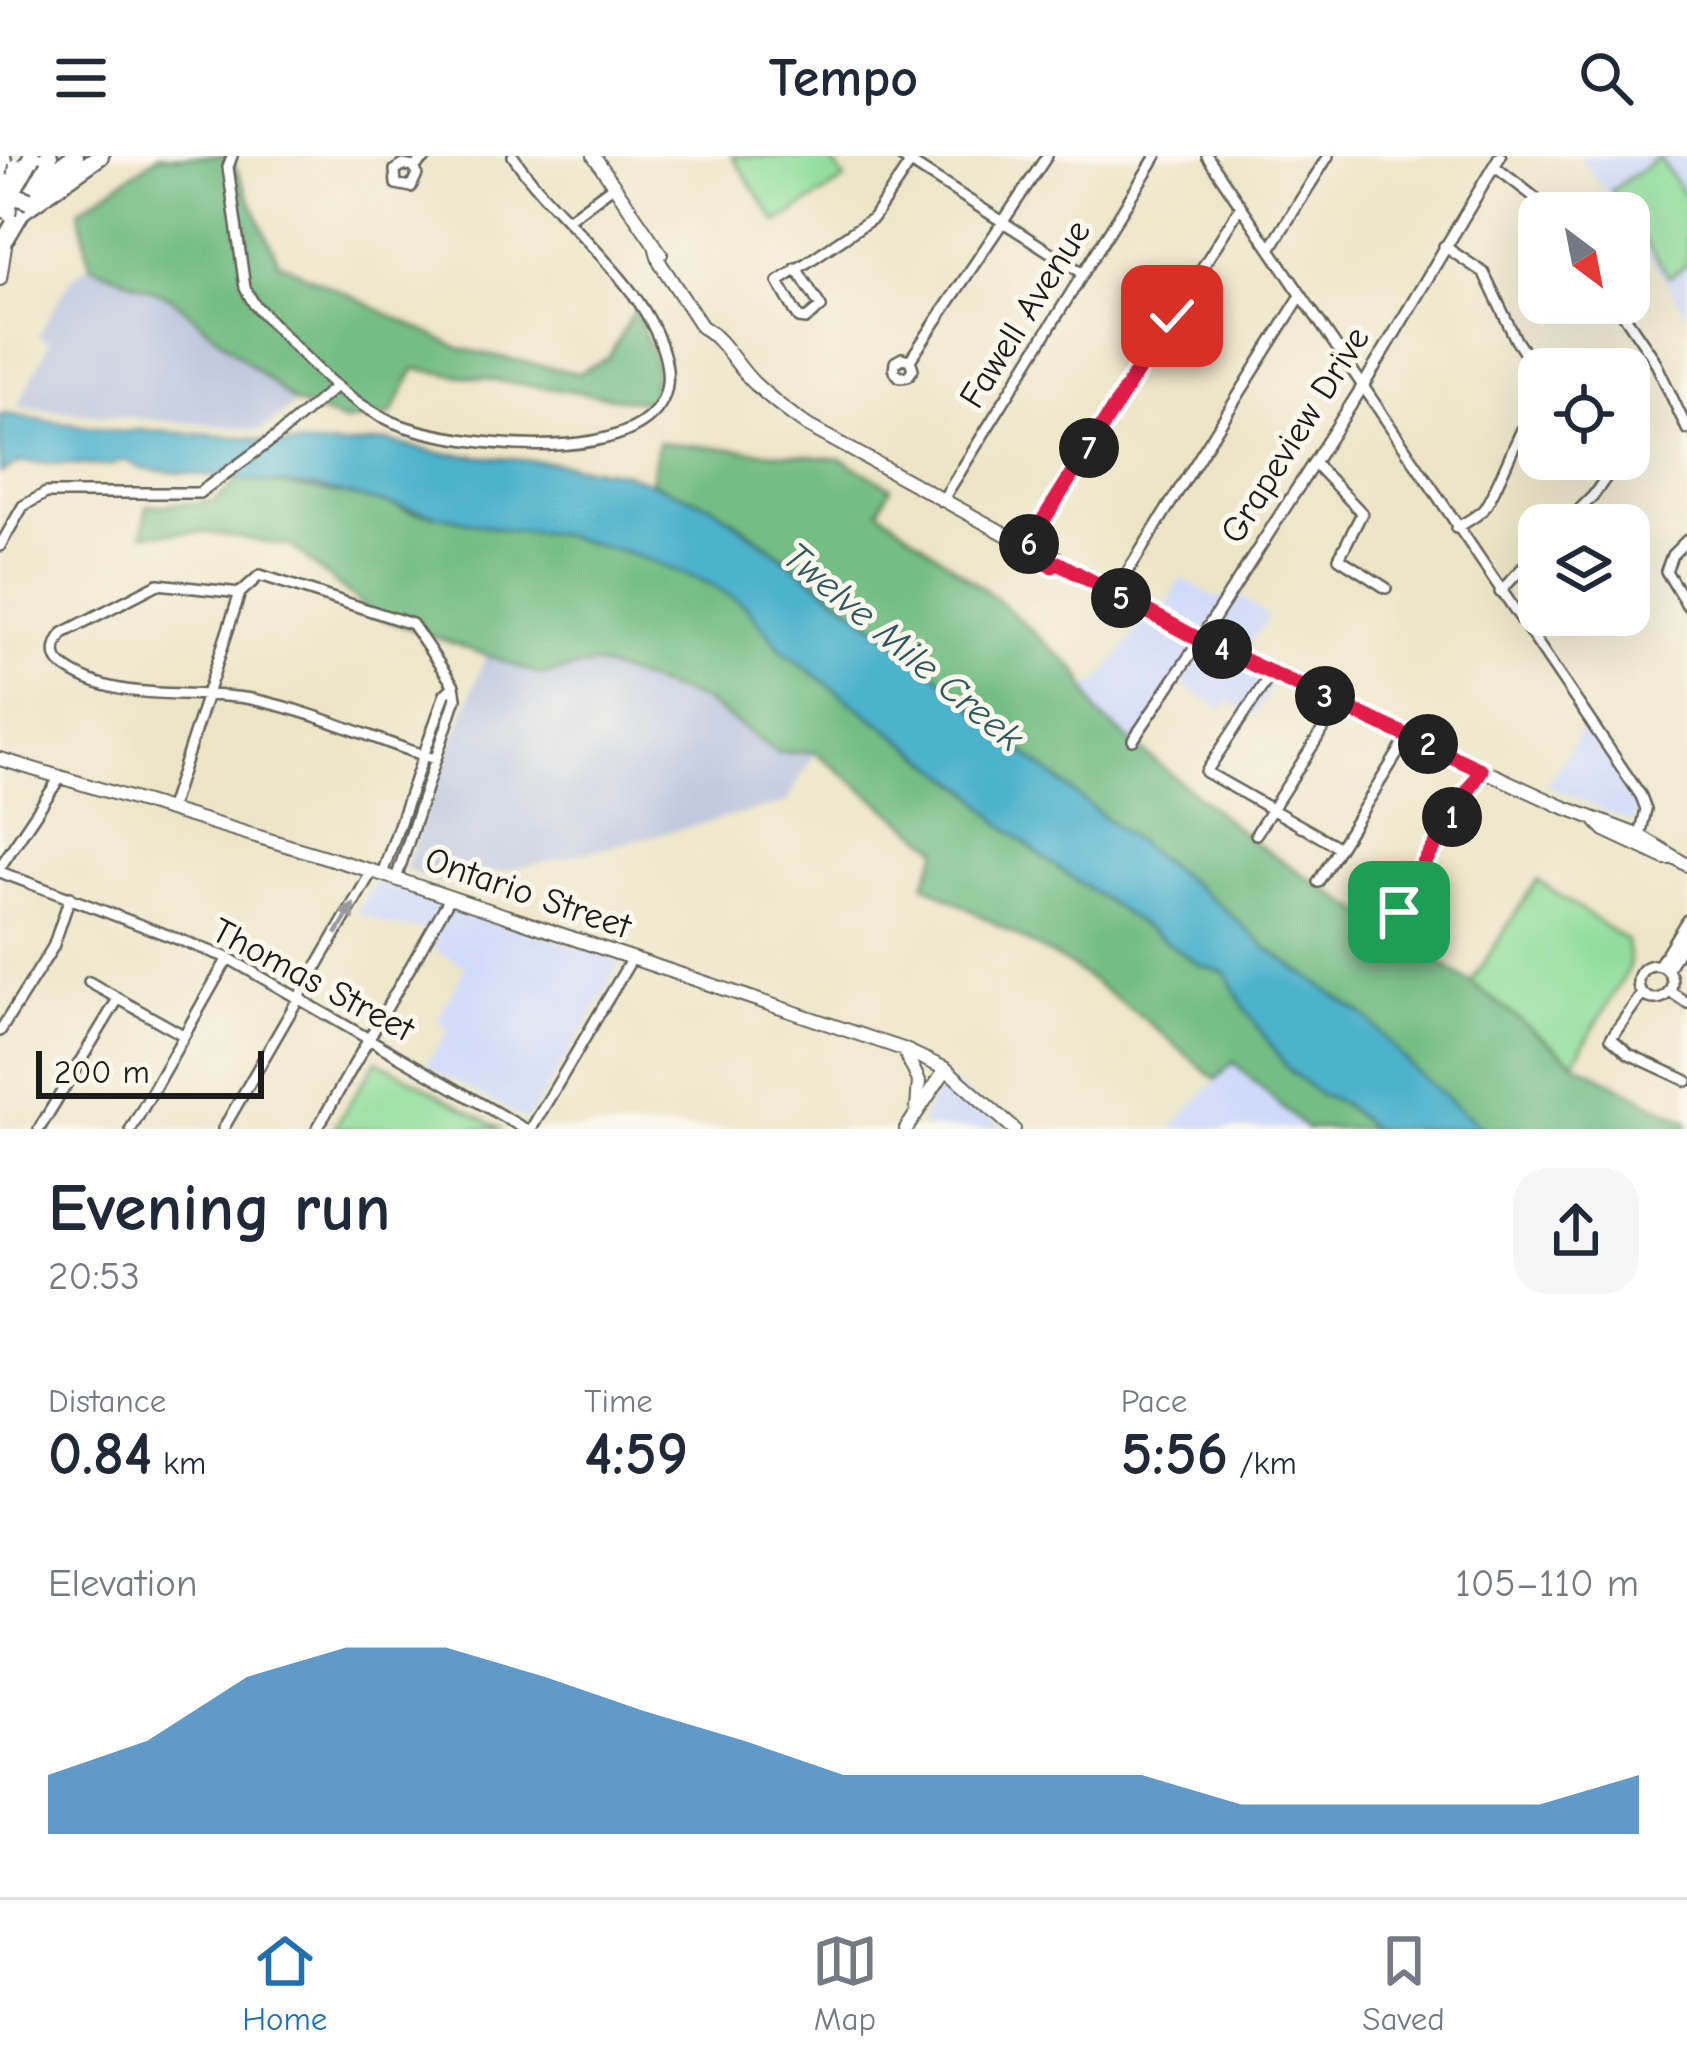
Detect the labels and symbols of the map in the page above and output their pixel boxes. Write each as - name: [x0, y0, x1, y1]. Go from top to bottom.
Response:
- north arrow: [1518, 192, 1650, 324]
- street label: Fawell Avenue: [951, 213, 1099, 415]
- pin: [1121, 265, 1223, 367]
- street label: Grapeview Drive: [1212, 319, 1378, 551]
- pin: 7: [1059, 418, 1119, 478]
- pin: 6: [999, 514, 1059, 574]
- water label: Twelve Mile Creek: [774, 533, 1033, 761]
- pin: 5: [1091, 568, 1151, 628]
- pin: 4: [1192, 619, 1252, 679]
- pin: 3: [1295, 666, 1355, 726]
- pin: 2: [1398, 714, 1458, 774]
- pin: 1: [1422, 787, 1482, 847]
- street label: Ontario Street: [420, 839, 638, 948]
- pin: [1348, 861, 1450, 963]
- one-way arrow: [333, 902, 354, 935]
- street label: Thomas Street: [205, 910, 422, 1051]
- scale bar: [36, 1045, 264, 1098]

